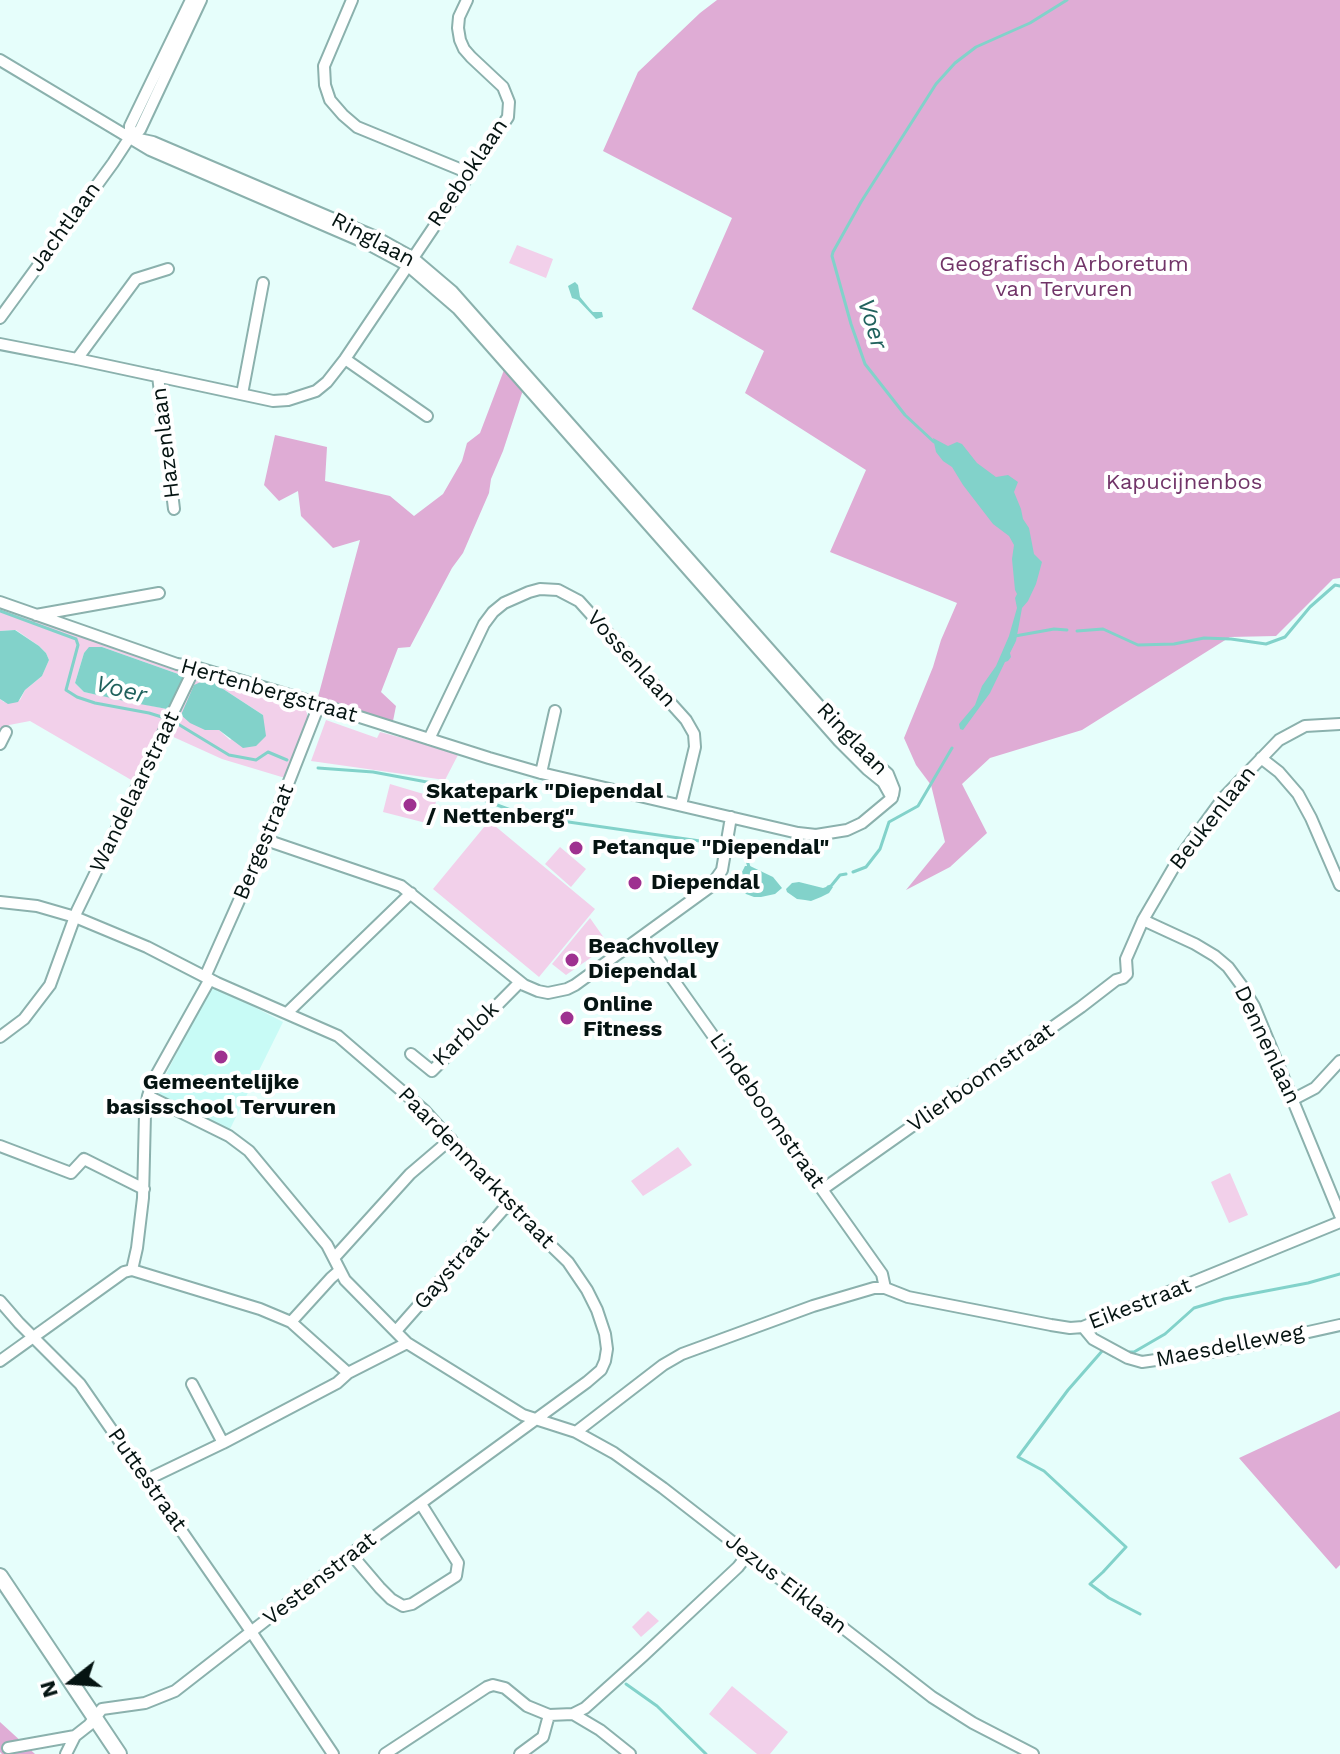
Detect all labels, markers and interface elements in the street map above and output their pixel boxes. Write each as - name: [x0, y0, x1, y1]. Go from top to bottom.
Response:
- street label: Reeboklaan: [422, 114, 514, 232]
- street label: Jachtlaan: [24, 177, 106, 277]
- street label: Ringlaan: [327, 207, 419, 273]
- park label: Geografisch Arboretum van Tervuren: [939, 252, 1189, 304]
- water label: Voer: [851, 295, 893, 353]
- street label: Hazenlaan: [146, 386, 186, 500]
- park label: Kapucijnenbos: [1106, 470, 1262, 496]
- street label: Vossenlaan: [581, 605, 681, 713]
- street label: Hertenbergstraat: [178, 653, 360, 729]
- water label: Voer: [93, 670, 149, 710]
- street label: Ringlaan: [811, 697, 893, 781]
- street label: Wandelaarstraat: [85, 707, 185, 877]
- street label: Beukenlaan: [1164, 761, 1262, 875]
- place label: Skatepark "Diependal / Nettenberg": [426, 779, 663, 830]
- street label: Bergestraat: [228, 780, 300, 904]
- marker: Skatepark "Diependal / Nettenberg": [401, 796, 419, 814]
- place label: Petanque "Diependal": [592, 835, 829, 861]
- marker: Petanque "Diependal": [567, 839, 585, 857]
- place label: Diependal: [651, 870, 760, 896]
- marker: Diependal: [626, 874, 644, 892]
- place label: Beachvolley Diependal: [588, 934, 719, 986]
- marker: Beachvolley Diependal: [563, 951, 581, 969]
- street label: Dennenlaan: [1228, 982, 1306, 1108]
- place label: Online Fitness: [583, 992, 662, 1044]
- street label: Karblok: [427, 996, 505, 1072]
- marker: Online Fitness: [558, 1009, 576, 1027]
- street label: Vlierboomstraat: [903, 1018, 1059, 1138]
- street label: Lindeboomstraat: [704, 1028, 830, 1194]
- marker: Gemeentelijke basisschool Tervuren: [212, 1048, 230, 1066]
- place label: Gemeentelijke basisschool Tervuren: [106, 1070, 336, 1122]
- street label: Paardenmarktstraat: [392, 1082, 560, 1254]
- street label: Gaystraat: [409, 1221, 495, 1315]
- street label: Eikestraat: [1085, 1272, 1195, 1336]
- street label: Maesdelleweg: [1154, 1319, 1306, 1373]
- street label: Puttestraat: [102, 1423, 192, 1537]
- street label: Vestenstraat: [258, 1527, 382, 1631]
- street label: Jezus Eiklaan: [720, 1528, 852, 1640]
- north arrow: [32, 1642, 112, 1722]
- text: N: [34, 1678, 63, 1701]

